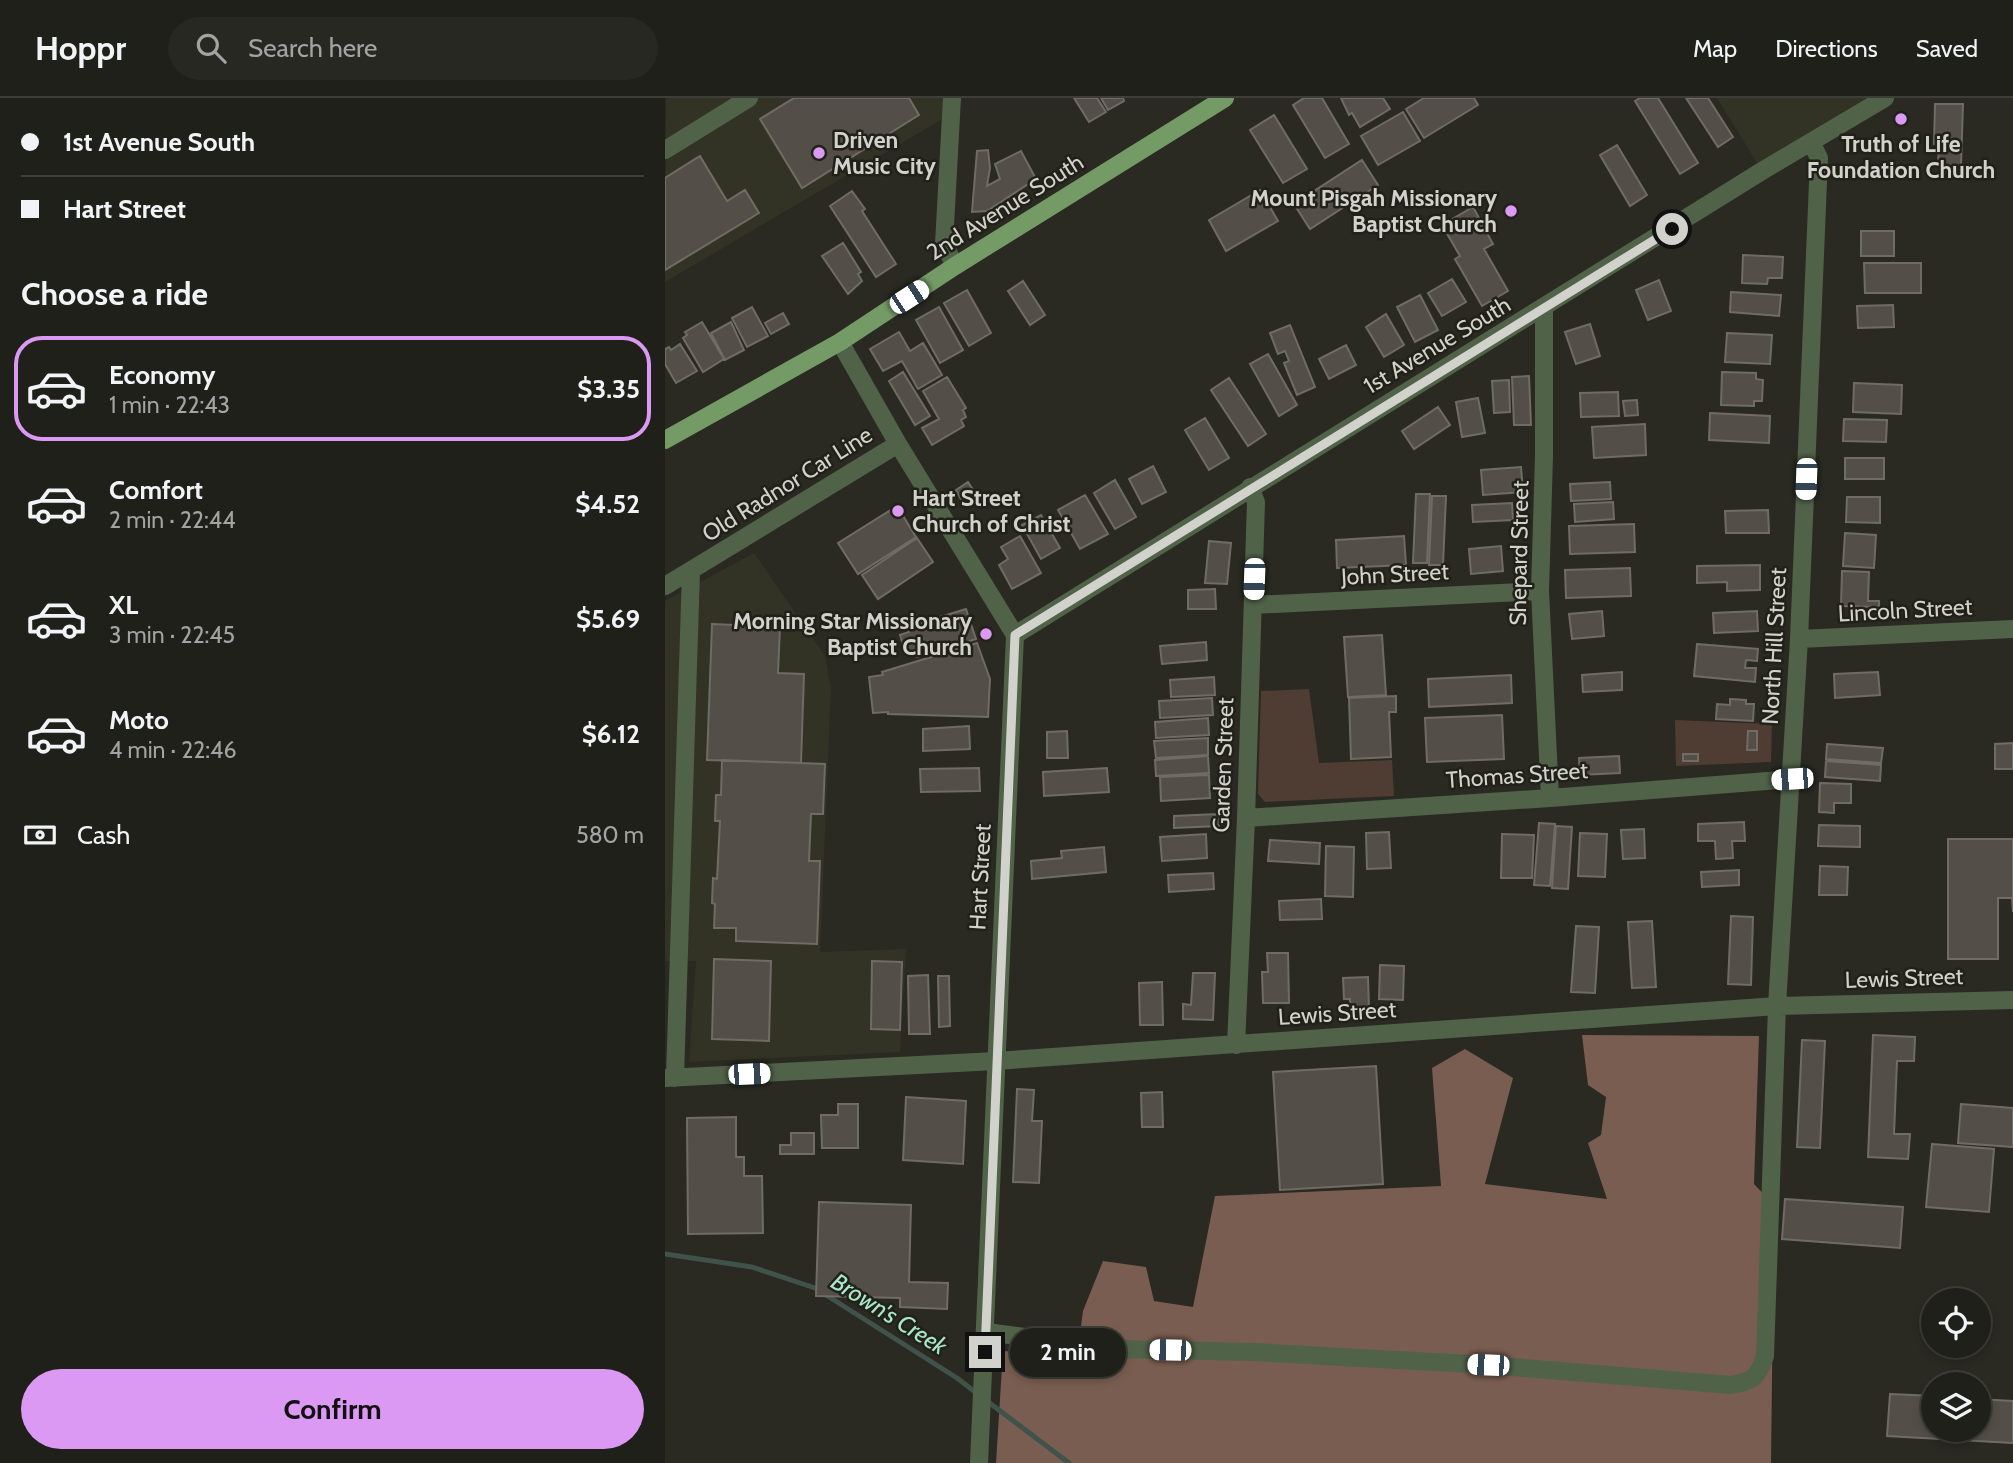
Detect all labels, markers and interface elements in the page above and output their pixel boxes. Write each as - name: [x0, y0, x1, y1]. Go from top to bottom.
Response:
- search box: [168, 17, 658, 80]
- text: Hoppr: [35, 28, 126, 68]
- icon: search: [192, 29, 230, 67]
- text: Search here: [248, 32, 377, 64]
- text: Map: [1693, 34, 1737, 63]
- text: Directions: [1775, 34, 1878, 63]
- text: Saved: [1916, 34, 1978, 63]
- marker: Truth of Life Foundation Church: [1893, 111, 1909, 127]
- text: 1st Avenue South: [63, 126, 255, 158]
- place label: Driven Music City: [833, 126, 936, 180]
- place label: Truth of Life Foundation Church: [1807, 130, 1995, 184]
- marker: Driven Music City: [811, 145, 827, 161]
- street label: 2nd Avenue South: [922, 148, 1088, 266]
- place label: Mount Pisgah Missionary Baptist Church: [1250, 184, 1498, 238]
- text: Hart Street: [63, 193, 186, 225]
- marker: Mount Pisgah Missionary Baptist Church: [1503, 203, 1519, 219]
- route start: [1656, 213, 1688, 245]
- text: Choose a ride: [21, 274, 208, 313]
- car: [886, 277, 933, 317]
- street label: 1st Avenue South: [1358, 290, 1516, 400]
- icon: car: [25, 357, 88, 420]
- text: Economy: [109, 359, 215, 391]
- text: $3.35: [577, 373, 640, 405]
- text: 1 min · 22:43: [109, 391, 230, 419]
- street label: Old Radnor Car Line: [697, 420, 877, 548]
- car: [1795, 458, 1818, 500]
- icon: car: [25, 472, 88, 535]
- text: Comfort: [109, 474, 203, 506]
- street label: Shepard Street: [1504, 480, 1534, 626]
- place label: Hart Street Church of Christ: [912, 484, 1070, 538]
- text: $4.52: [575, 488, 640, 520]
- marker: Hart Street Church of Christ: [890, 503, 906, 519]
- text: 2 min · 22:44: [109, 506, 235, 534]
- street label: John Street: [1339, 557, 1450, 591]
- car: [1243, 558, 1266, 600]
- street label: North Hill Street: [1756, 567, 1792, 725]
- icon: car: [25, 587, 88, 650]
- text: XL: [109, 589, 138, 621]
- street label: Lincoln Street: [1837, 592, 1973, 628]
- text: $5.69: [576, 603, 640, 635]
- place label: Morning Star Missionary Baptist Church: [733, 607, 973, 661]
- text: 3 min · 22:45: [109, 621, 235, 649]
- marker: Morning Star Missionary Baptist Church: [978, 626, 994, 642]
- street label: Garden Street: [1207, 697, 1239, 833]
- icon: car: [25, 702, 88, 765]
- text: Moto: [109, 704, 169, 736]
- text: $6.12: [582, 718, 640, 750]
- text: 4 min · 22:46: [109, 736, 236, 764]
- street label: Thomas Street: [1445, 756, 1589, 794]
- car: [1771, 767, 1814, 791]
- icon: cash: [21, 816, 59, 854]
- text: Cash: [77, 819, 130, 851]
- text: 580 m: [576, 821, 644, 849]
- street label: Hart Street: [963, 823, 997, 931]
- street label: Lewis Street: [1844, 962, 1964, 994]
- street label: Lewis Street: [1277, 995, 1397, 1031]
- car: [728, 1063, 771, 1085]
- water label: Brown's Creek: [826, 1267, 953, 1361]
- map controls: [1921, 1288, 1991, 1442]
- button: locate: [1921, 1288, 1991, 1358]
- callout: 2 min: [1009, 1328, 1125, 1376]
- route end: [969, 1336, 1001, 1368]
- text: 2 min: [1040, 1338, 1096, 1366]
- car: [1149, 1339, 1192, 1361]
- car: [1467, 1354, 1510, 1376]
- button: Confirm: [21, 1369, 644, 1449]
- button: layers: [1921, 1372, 1991, 1442]

